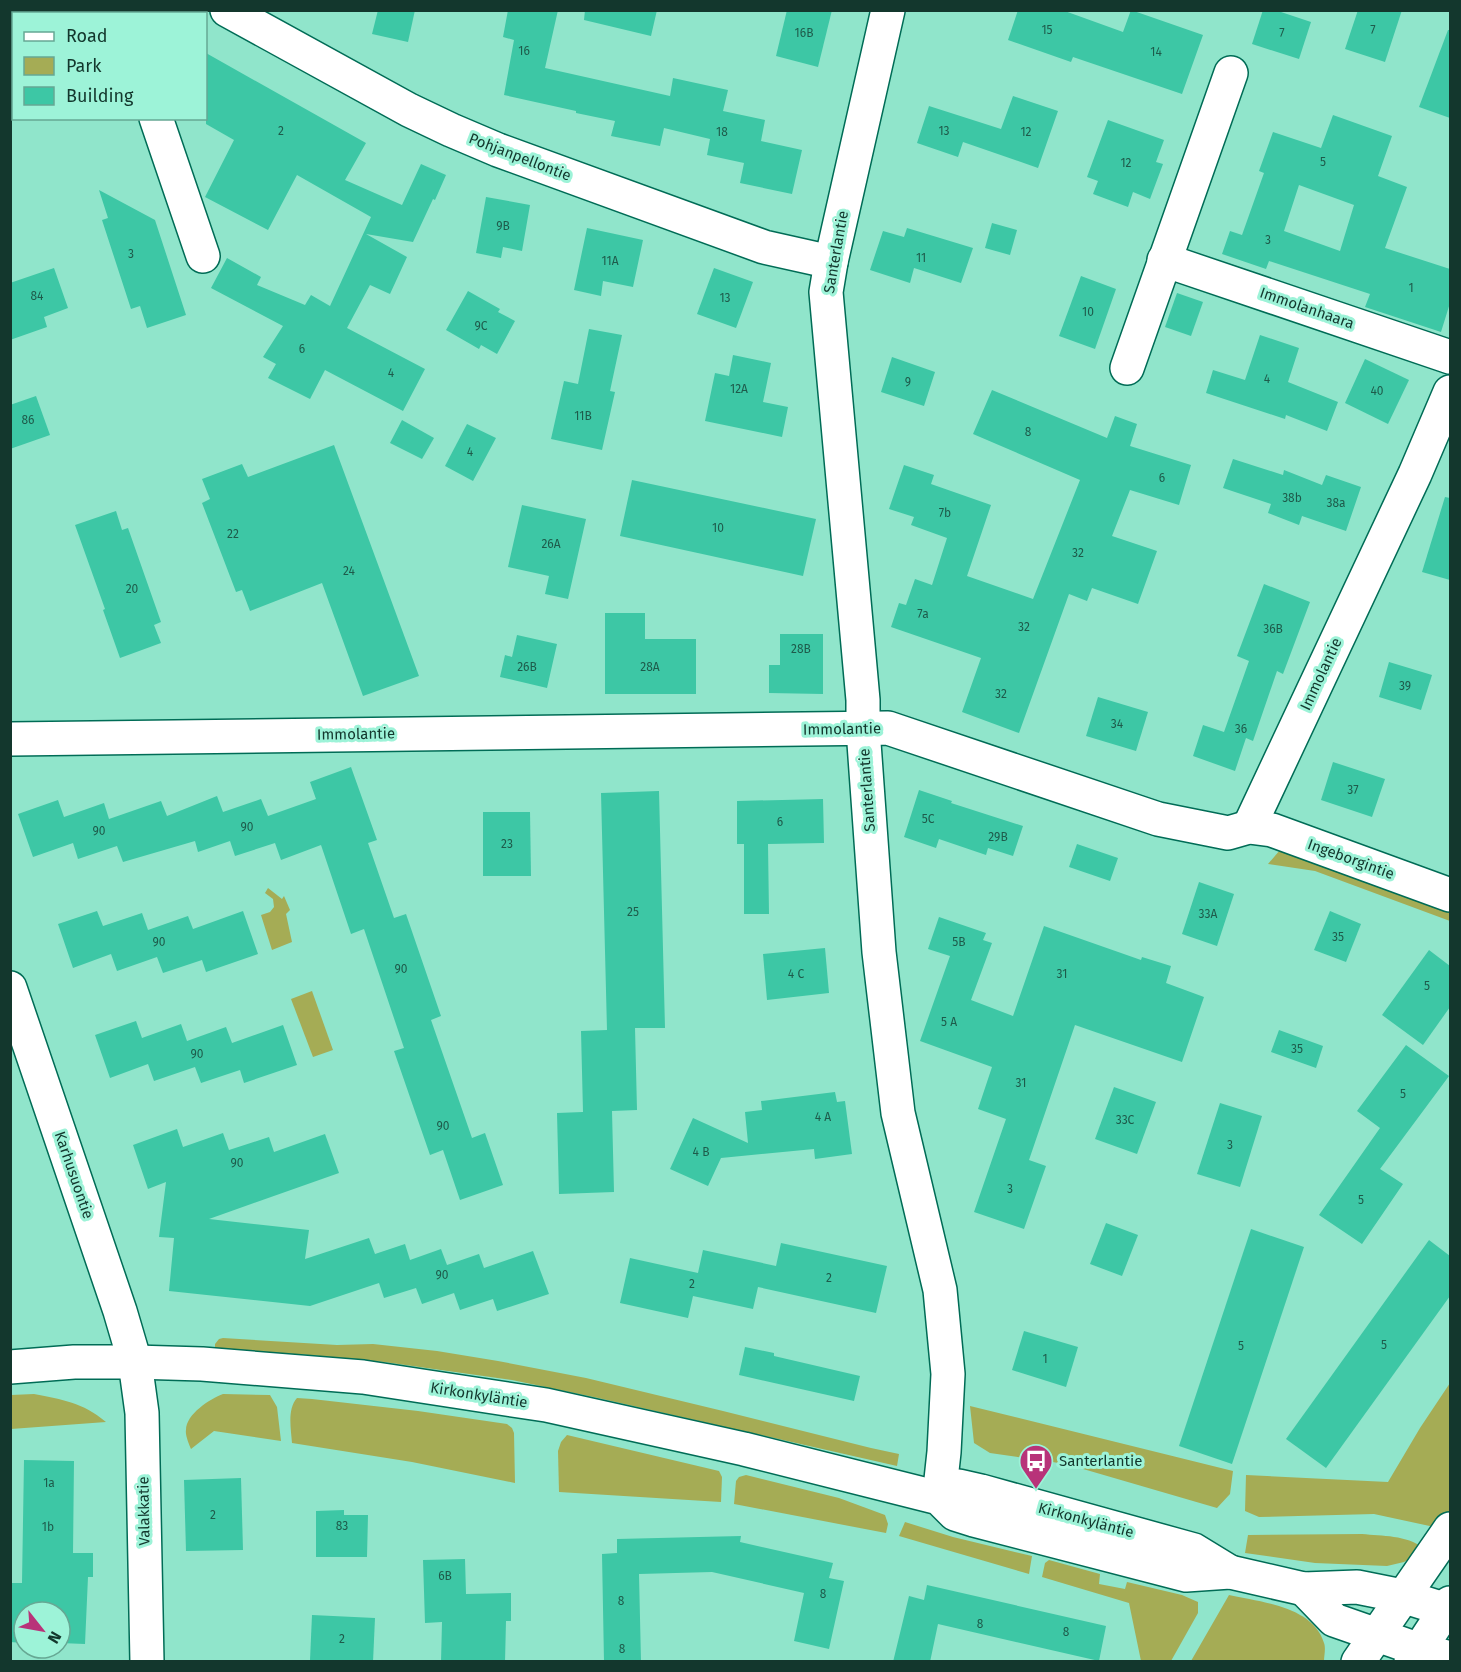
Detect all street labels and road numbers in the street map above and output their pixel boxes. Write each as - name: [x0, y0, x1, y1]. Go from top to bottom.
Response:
- street label: Pohjanpellontie: [466, 129, 574, 185]
- street label: Santerlantie: [820, 209, 852, 295]
- street label: Immolanhaara: [1257, 283, 1357, 333]
- street label: Immolantie: [1296, 635, 1346, 713]
- street label: Immolantie: [803, 719, 881, 739]
- street label: Immolantie: [317, 724, 395, 744]
- street label: Santerlantie: [855, 748, 879, 832]
- street label: Ingeborgintie: [1305, 835, 1397, 883]
- street label: Karhusuontie: [51, 1129, 97, 1221]
- street label: Kirkonkyläntie: [429, 1378, 529, 1412]
- street label: Valakkatie: [134, 1476, 154, 1546]
- street label: Kirkonkyläntie: [1036, 1499, 1136, 1541]

